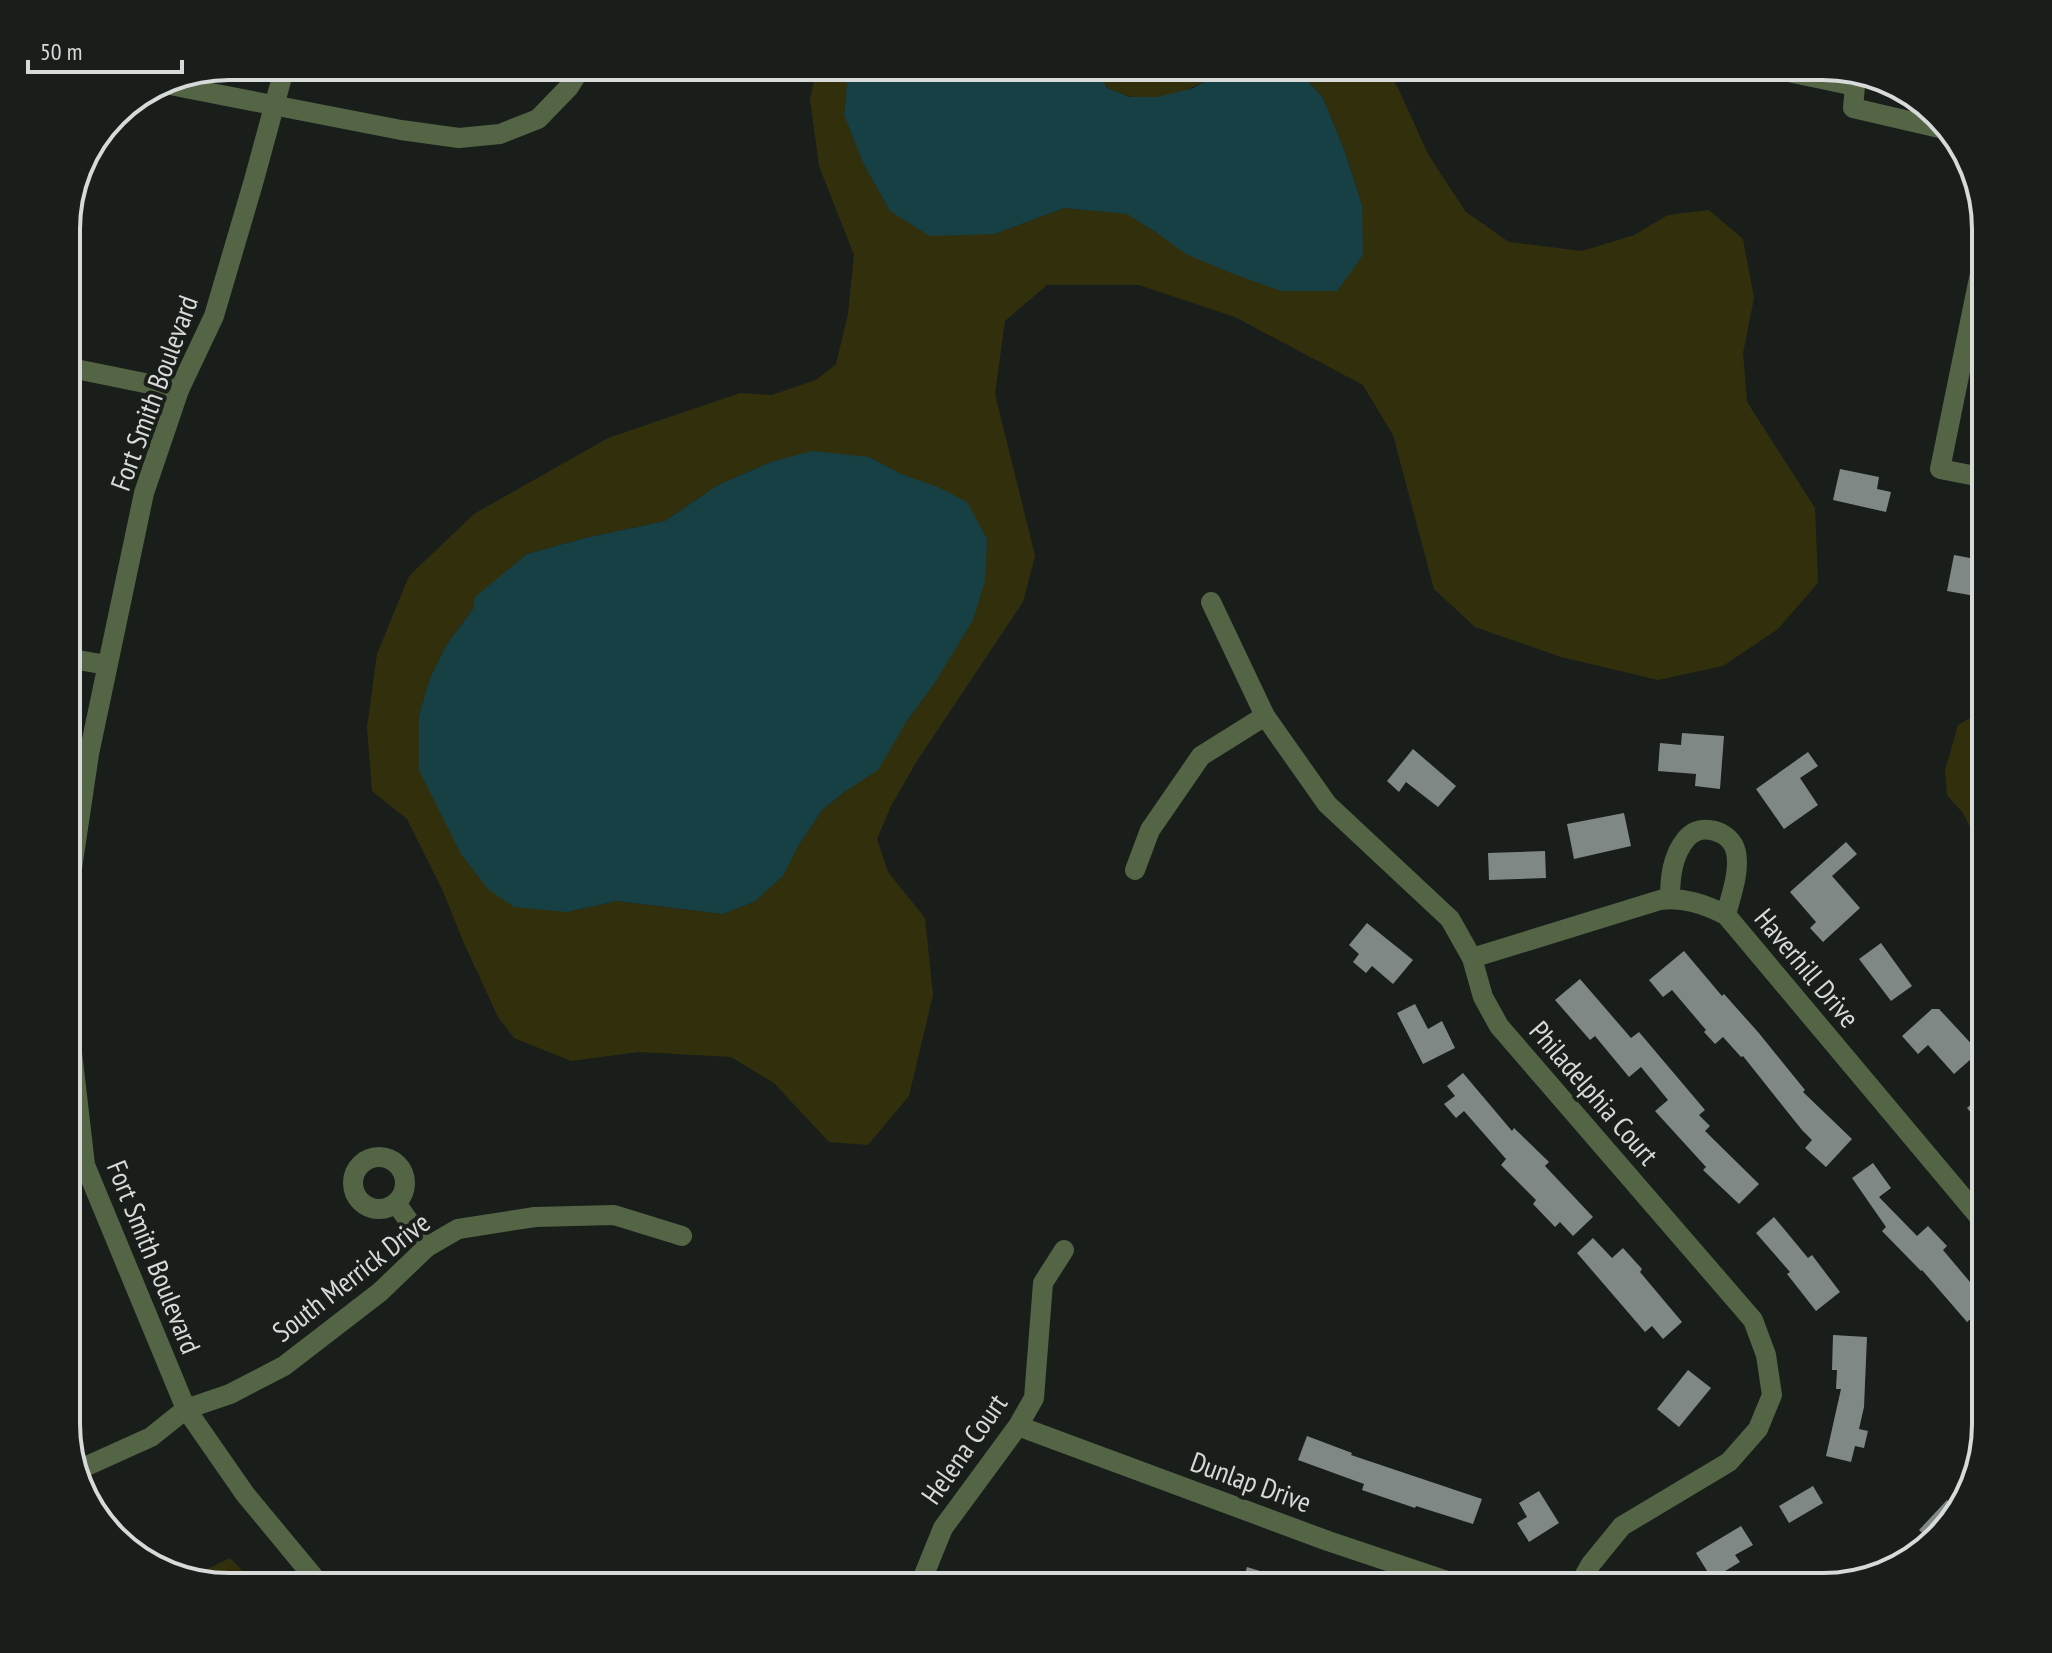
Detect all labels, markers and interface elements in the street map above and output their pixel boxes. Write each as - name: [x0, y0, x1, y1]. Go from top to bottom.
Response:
- scale bar: [28, 24, 182, 74]
- text: 50 m: [40, 36, 82, 67]
- street label: Fort Smith Boulevard: [101, 290, 206, 495]
- street label: Haverhill Drive: [1747, 900, 1868, 1035]
- street label: Philadelphia Court: [1522, 1013, 1667, 1173]
- street label: Fort Smith Boulevard: [99, 1155, 210, 1359]
- street label: South Merrick Drive: [264, 1204, 437, 1350]
- street label: Helena Court: [912, 1386, 1015, 1511]
- street label: Dunlap Drive: [1186, 1443, 1317, 1520]

